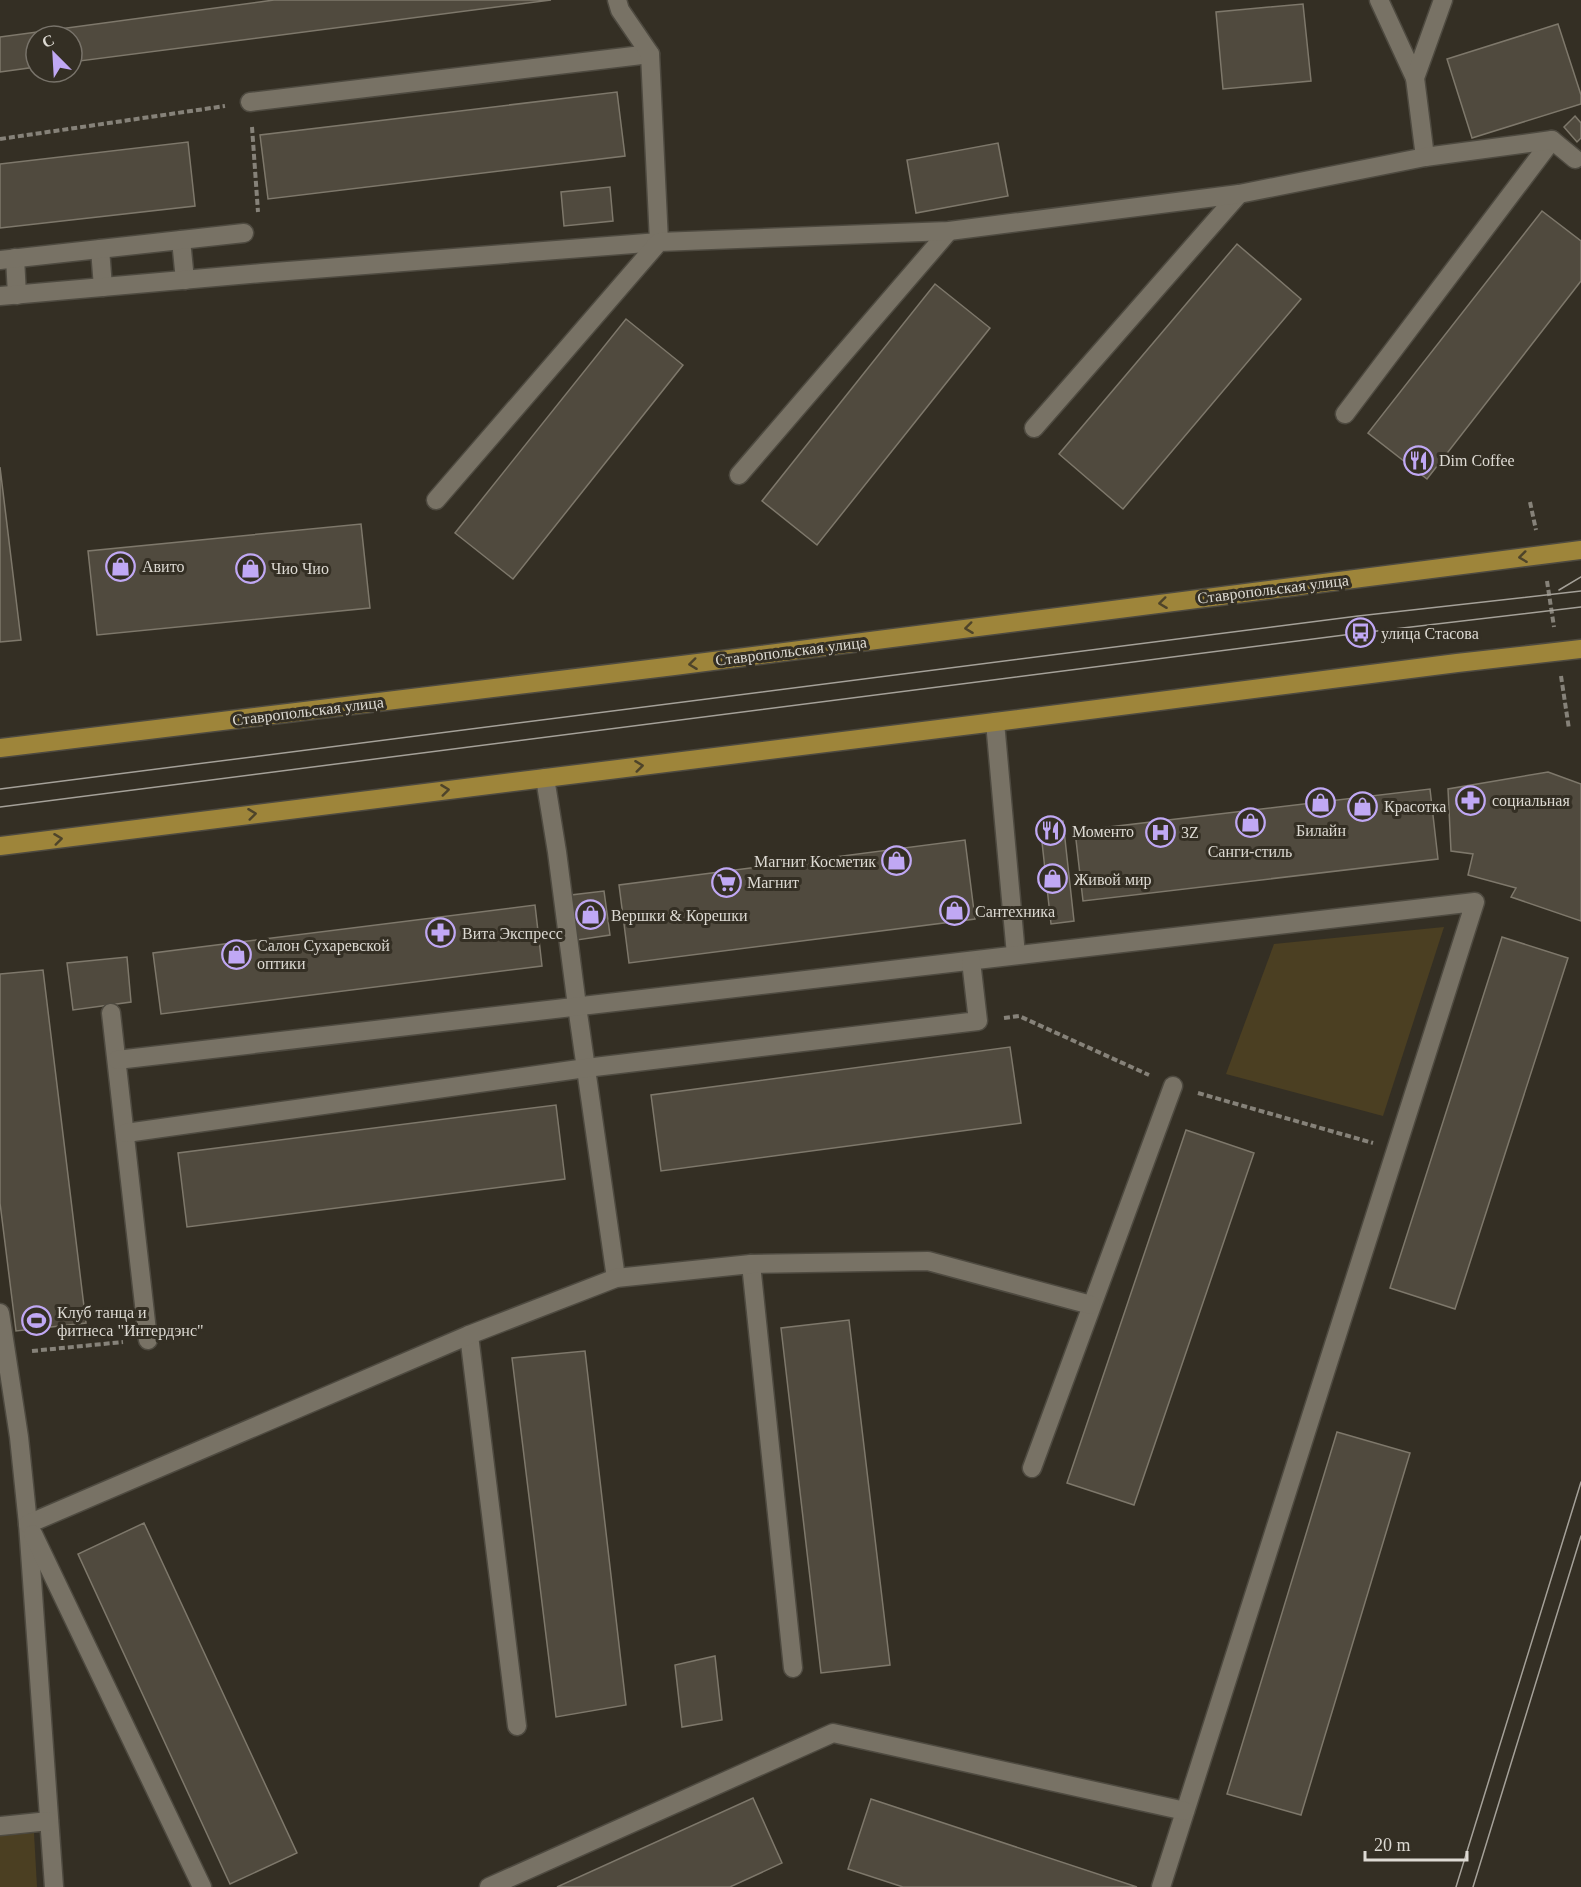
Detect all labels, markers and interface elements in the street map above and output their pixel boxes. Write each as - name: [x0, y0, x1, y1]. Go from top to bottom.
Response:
- north arrow: [24, 24, 84, 84]
- text: С: [39, 31, 57, 51]
- restaurant icon: Dim Coffee: [1402, 444, 1434, 476]
- place label: Dim Coffee: [1439, 452, 1515, 469]
- shop icon: Авито: [105, 550, 137, 582]
- one-way arrow: [1518, 550, 1527, 562]
- shop icon: Чио Чио: [234, 552, 266, 584]
- place label: Авито: [142, 558, 184, 575]
- place label: Чио Чио: [271, 560, 329, 577]
- street label: Ставропольская улица: [1196, 571, 1350, 608]
- one-way arrow: [1158, 596, 1167, 609]
- bus stop icon: улица Стасова: [1344, 617, 1376, 649]
- one-way arrow: [965, 621, 974, 634]
- place label: улица Стасова: [1381, 625, 1479, 643]
- street label: Ставропольская улица: [714, 633, 868, 670]
- one-way arrow: [688, 657, 697, 670]
- street label: Ставропольская улица: [231, 693, 385, 730]
- one-way arrow: [634, 761, 643, 773]
- pharmacy icon: социальная: [1455, 784, 1487, 816]
- one-way arrow: [440, 785, 450, 797]
- shop icon: Билайн: [1305, 786, 1337, 818]
- shop icon: Красотка: [1347, 790, 1379, 822]
- place label: социальная: [1492, 792, 1570, 810]
- place label: Красотка: [1384, 798, 1446, 816]
- shop icon: Санги-стиль: [1234, 807, 1266, 839]
- one-way arrow: [247, 809, 256, 821]
- restaurant icon: Моменто: [1035, 815, 1067, 847]
- hospital icon: 3Z: [1144, 816, 1176, 848]
- place label: Билайн: [1296, 822, 1346, 839]
- place label: Моменто: [1072, 823, 1134, 840]
- place label: 3Z: [1181, 824, 1199, 841]
- one-way arrow: [53, 833, 63, 845]
- place label: Санги-стиль: [1208, 843, 1292, 860]
- shop icon: Магнит Косметик: [881, 845, 913, 877]
- place label: Магнит Косметик: [754, 853, 876, 870]
- shop icon: Живой мир: [1037, 863, 1069, 895]
- supermarket icon: Магнит: [710, 866, 742, 898]
- place label: Живой мир: [1074, 871, 1152, 889]
- place label: Магнит: [747, 874, 799, 891]
- shop icon: Сантехника: [938, 895, 970, 927]
- shop icon: Вершки & Корешки: [574, 899, 606, 931]
- place label: Сантехника: [975, 903, 1055, 920]
- place label: Вершки & Корешки: [611, 907, 748, 925]
- pharmacy icon: Вита Экспресс: [425, 917, 457, 949]
- place label: Вита Экспресс: [462, 925, 563, 943]
- place label: Салон Сухаревской оптики: [257, 937, 390, 972]
- shop icon: Салон Сухаревской оптики: [220, 938, 252, 970]
- place label: Клуб танца и фитнеса "Интердэнс": [57, 1304, 204, 1340]
- sports icon: Клуб танца и фитнеса "Интердэнс": [20, 1305, 52, 1337]
- scale bar: [1365, 1824, 1467, 1862]
- text: 20 m: [1374, 1835, 1411, 1855]

